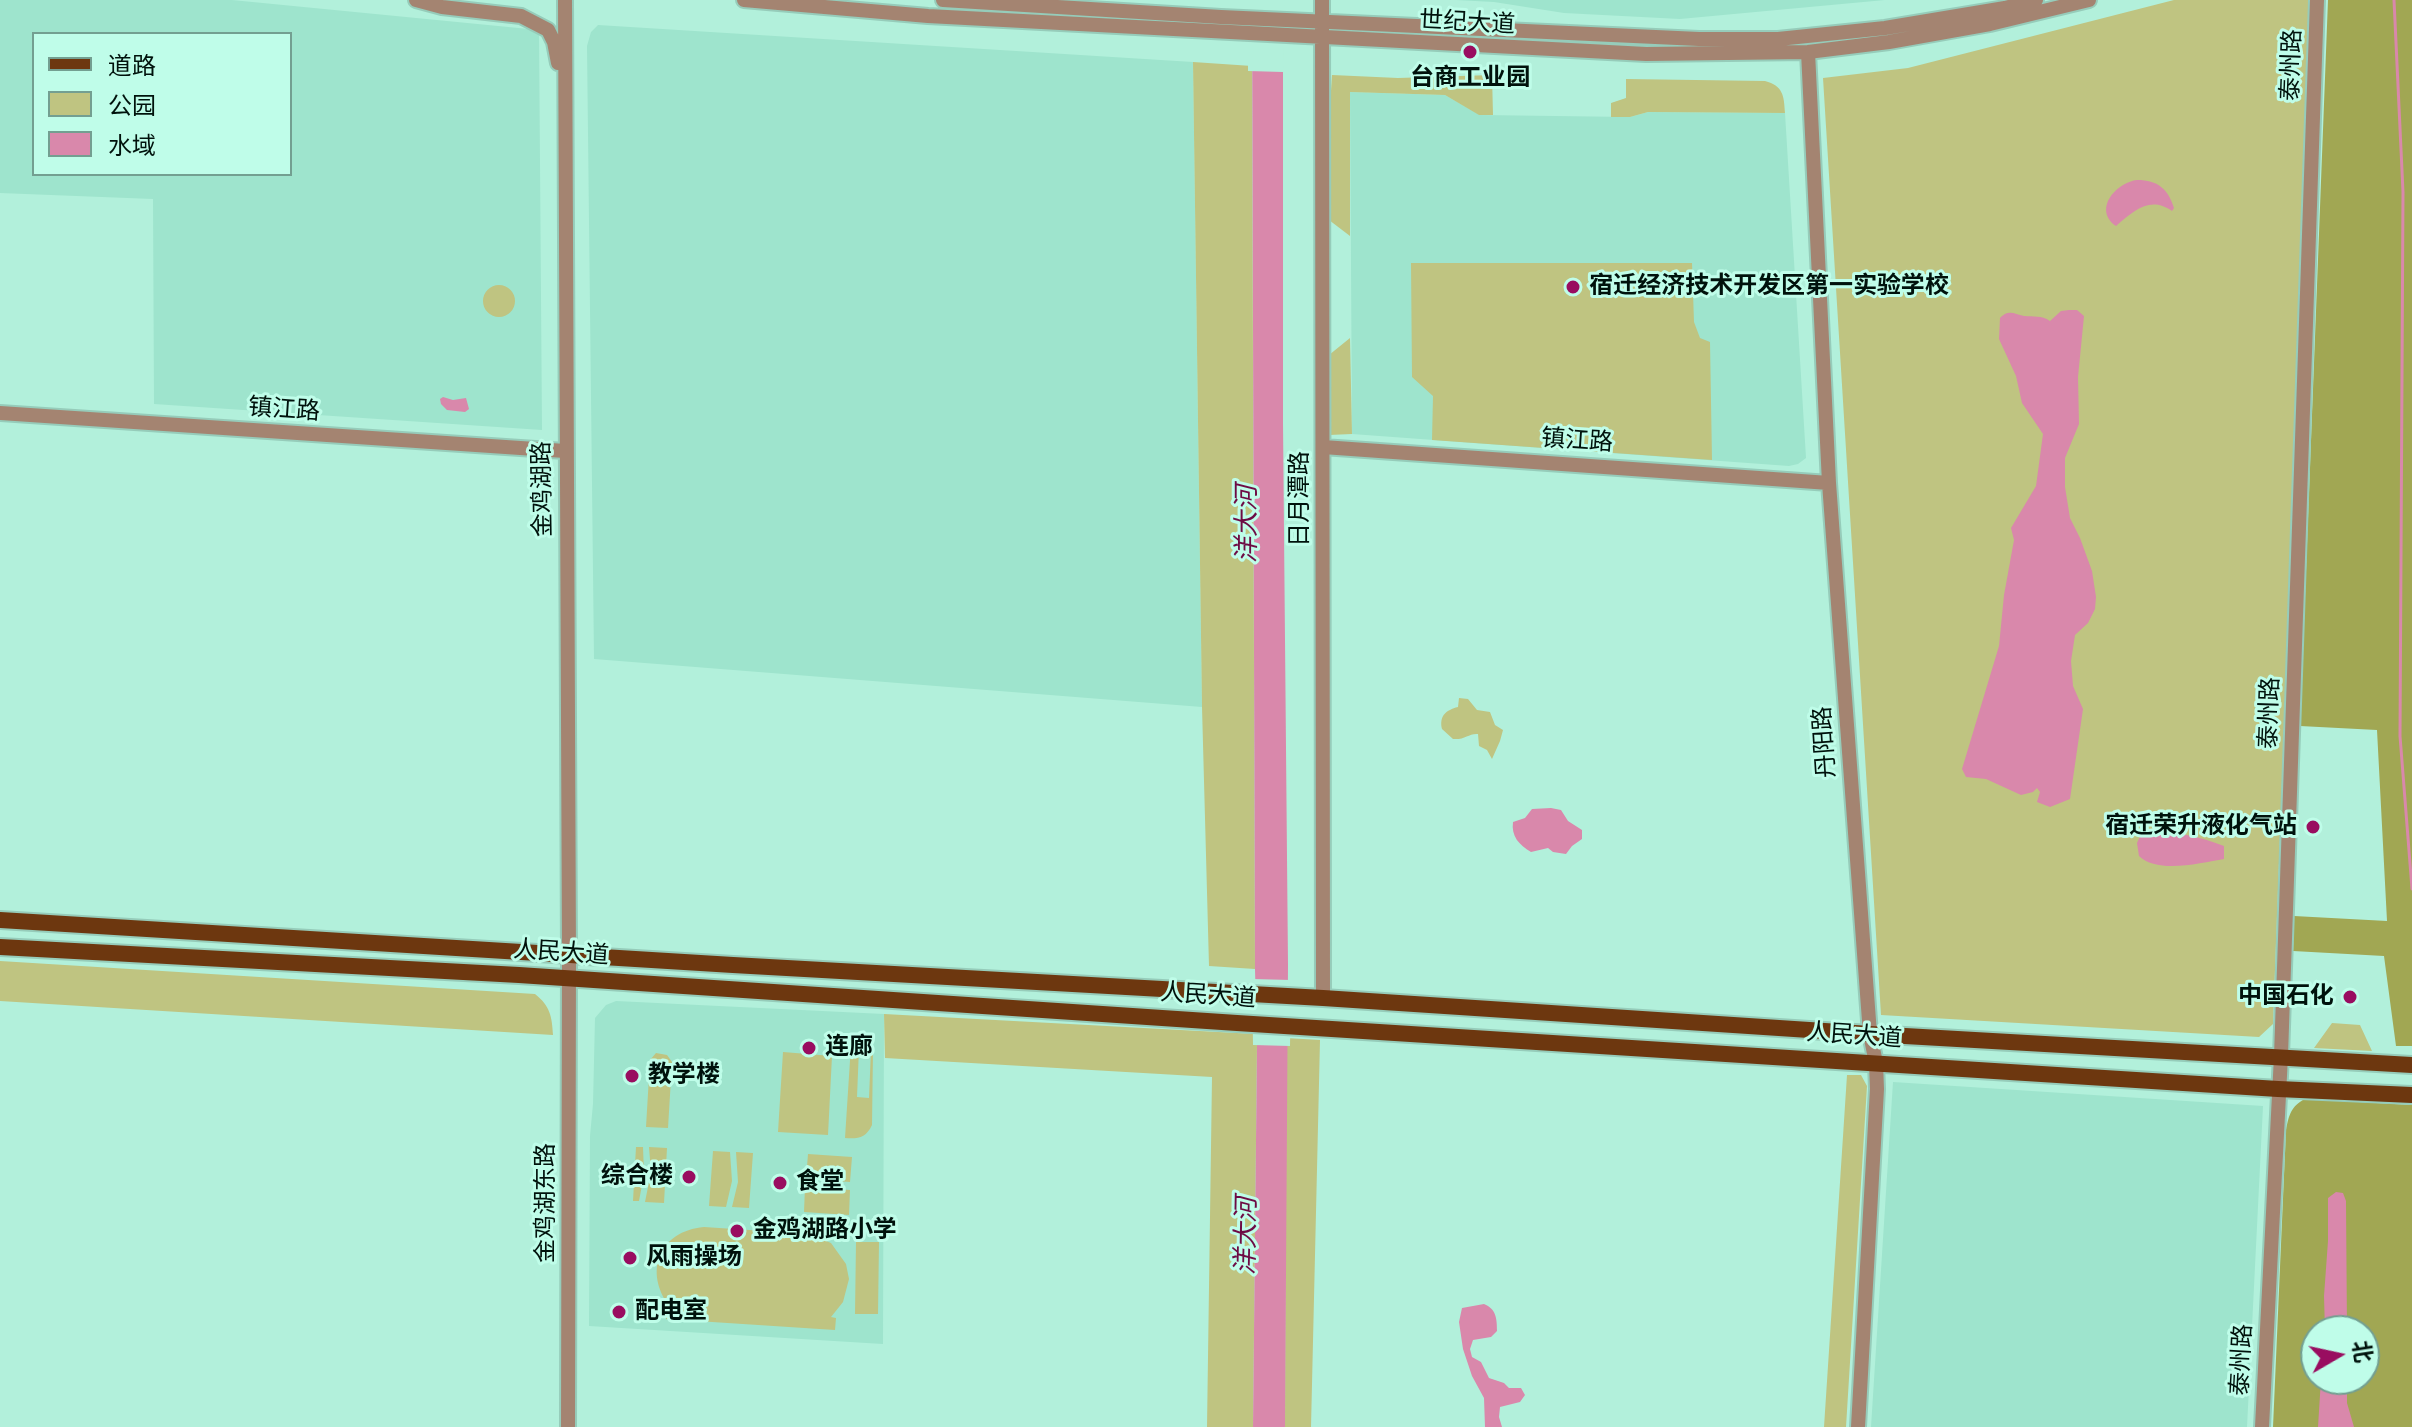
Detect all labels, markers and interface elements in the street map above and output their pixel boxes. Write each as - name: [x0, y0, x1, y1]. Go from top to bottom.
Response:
- street label: 世纪大道: [1418, 7, 1516, 41]
- street label: 泰州路: [2277, 29, 2309, 101]
- legend: [32, 32, 292, 176]
- marker: 台商工业园: [1461, 43, 1479, 61]
- text: 道路: [108, 50, 156, 82]
- place label: 台商工业园: [1410, 65, 1530, 93]
- text: 公园: [108, 90, 156, 122]
- text: 水域: [108, 130, 156, 162]
- place label: 宿迁经济技术开发区第一实验学校: [1589, 273, 1949, 301]
- marker: 宿迁经济技术开发区第一实验学校: [1564, 278, 1582, 296]
- street label: 镇江路: [247, 394, 321, 428]
- street label: 镇江路: [1540, 425, 1614, 459]
- street label: 金鸡湖路: [529, 441, 559, 537]
- street label: 日月潭路: [1287, 451, 1315, 547]
- water label: 洋大河: [1233, 485, 1265, 563]
- street label: 泰州路: [2255, 677, 2287, 749]
- street label: 丹阳路: [1809, 705, 1843, 779]
- place label: 宿迁荣升液化气站: [2105, 813, 2297, 841]
- marker: 宿迁荣升液化气站: [2304, 818, 2322, 836]
- street label: 人民大道: [512, 936, 610, 972]
- street label: 人民大道: [1159, 979, 1257, 1015]
- place label: 中国石化: [2238, 983, 2334, 1011]
- marker: 中国石化: [2341, 988, 2359, 1006]
- street label: 人民大道: [1805, 1019, 1903, 1055]
- place label: 连廊: [825, 1034, 873, 1062]
- marker: 连廊: [800, 1039, 818, 1057]
- place label: 教学楼: [648, 1062, 720, 1090]
- marker: 教学楼: [623, 1067, 641, 1085]
- street label: 金鸡湖东路: [533, 1143, 561, 1263]
- place label: 综合楼: [601, 1163, 673, 1191]
- marker: 综合楼: [680, 1168, 698, 1186]
- place label: 食堂: [796, 1169, 844, 1197]
- marker: 食堂: [771, 1174, 789, 1192]
- water label: 洋大河: [1232, 1197, 1264, 1275]
- place label: 金鸡湖路小学: [753, 1217, 897, 1245]
- marker: 金鸡湖路小学: [728, 1222, 746, 1240]
- place label: 风雨操场: [646, 1244, 742, 1272]
- marker: 风雨操场: [621, 1249, 639, 1267]
- place label: 配电室: [635, 1298, 707, 1326]
- marker: 配电室: [610, 1303, 628, 1321]
- north arrow: [2300, 1315, 2380, 1395]
- street label: 泰州路: [2227, 1323, 2259, 1397]
- text: 北: [2345, 1338, 2378, 1365]

